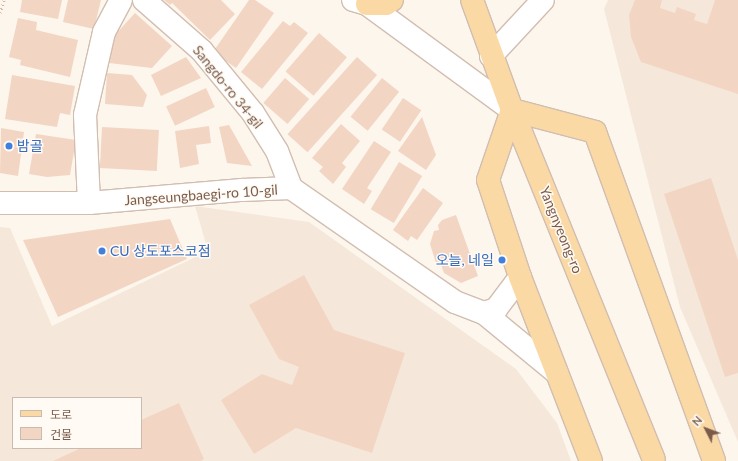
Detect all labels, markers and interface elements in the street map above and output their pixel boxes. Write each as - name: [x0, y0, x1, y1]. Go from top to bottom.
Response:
- street label: Sangdo-ro 34-gil: [189, 42, 267, 132]
- place label: 밤골: [17, 138, 43, 154]
- marker: 밤골: [4, 141, 14, 151]
- street label: Jangseungbaegi-ro 10-gil: [124, 181, 278, 209]
- street label: Yangnyeong-ro: [536, 184, 586, 276]
- place label: CU 상도포스코점: [110, 243, 211, 259]
- marker: CU 상도포스코점: [97, 246, 107, 256]
- place label: 오늘, 네일: [436, 252, 494, 268]
- marker: 오늘, 네일: [497, 255, 507, 265]
- legend: [12, 397, 142, 449]
- text: 도로: [50, 407, 72, 422]
- north arrow: [686, 409, 726, 449]
- text: N: [689, 413, 704, 428]
- text: 건물: [50, 427, 72, 442]

